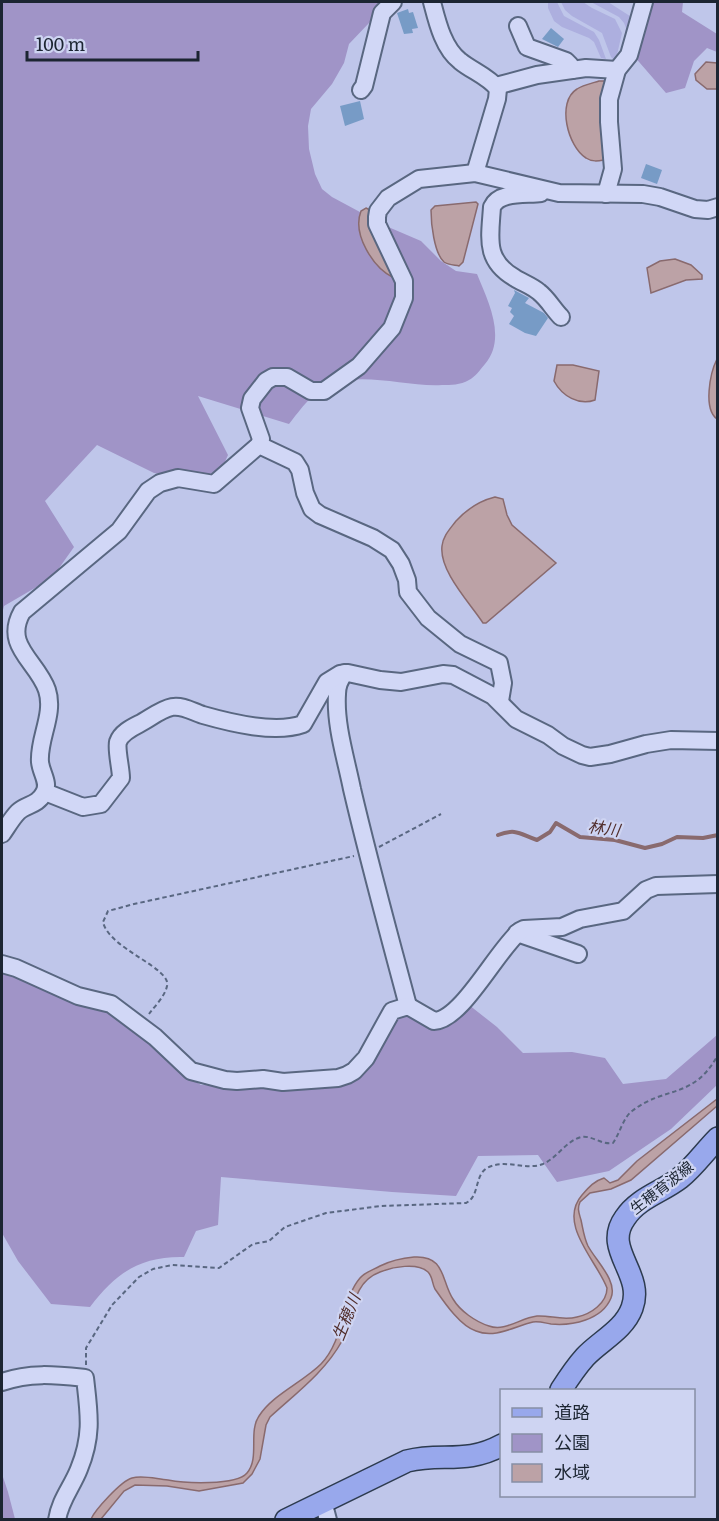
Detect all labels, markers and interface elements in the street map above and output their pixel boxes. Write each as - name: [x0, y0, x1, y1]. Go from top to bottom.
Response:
- scale bar: [27, 24, 198, 62]
- text: 100 m: [36, 30, 85, 57]
- water label: 林川: [587, 813, 624, 841]
- street label: 生穂育波線: [624, 1155, 698, 1219]
- water label: 生穂川: [325, 1288, 366, 1343]
- legend: [500, 1389, 695, 1497]
- text: 道路: [554, 1398, 590, 1425]
- text: 公園: [554, 1428, 590, 1455]
- text: 水域: [554, 1458, 590, 1485]

